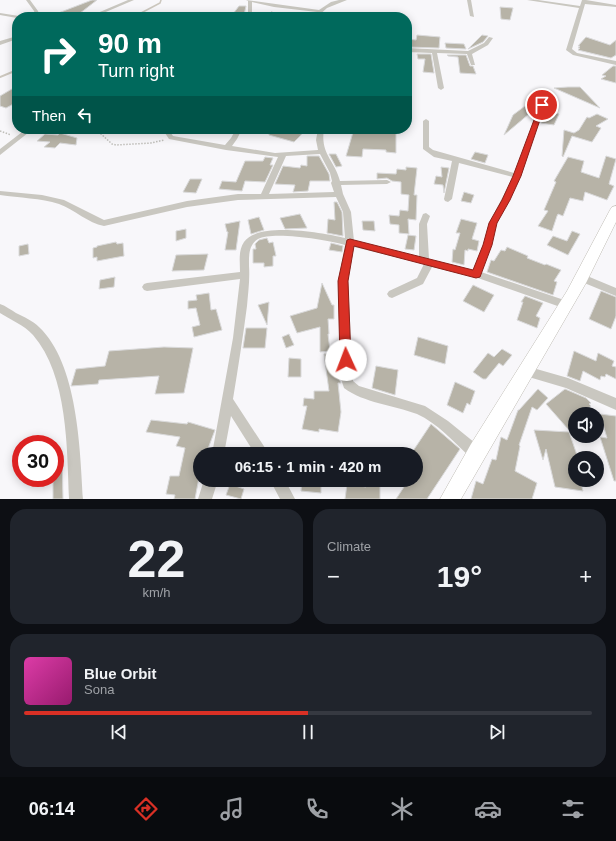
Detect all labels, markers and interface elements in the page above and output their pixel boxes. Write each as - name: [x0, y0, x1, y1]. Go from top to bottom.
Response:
- icon: right: [32, 28, 84, 80]
- text: 90 m: [98, 28, 162, 59]
- text: Turn right: [98, 61, 174, 81]
- pin: [525, 88, 559, 122]
- icon: arrive: [531, 94, 553, 116]
- icon: left: [74, 104, 96, 126]
- text: Then: [32, 107, 66, 124]
- position arrow: [325, 339, 367, 381]
- map controls: [568, 407, 604, 487]
- button: sound: [568, 407, 604, 443]
- speed limit sign: 30: [12, 435, 64, 487]
- button: search: [568, 451, 604, 487]
- text: 06:15 · 1 min · 420 m: [235, 458, 381, 475]
- text: 22: [128, 530, 185, 588]
- text: Climate: [327, 539, 371, 554]
- text: 19°: [437, 560, 482, 593]
- text: −: [327, 564, 340, 589]
- text: +: [579, 564, 592, 589]
- text: km/h: [142, 585, 171, 600]
- text: Blue Orbit: [84, 665, 157, 682]
- text: Sona: [84, 682, 114, 697]
- icon: previous: [108, 721, 130, 743]
- icon: pause: [297, 721, 319, 743]
- icon: next: [486, 721, 508, 743]
- icon: directions: [132, 795, 160, 823]
- icon: music: [218, 795, 246, 823]
- icon: phone: [303, 795, 331, 823]
- icon: climate: [388, 795, 416, 823]
- icon: car: [474, 795, 502, 823]
- icon: filters: [559, 795, 587, 823]
- text: 06:14: [29, 799, 75, 819]

